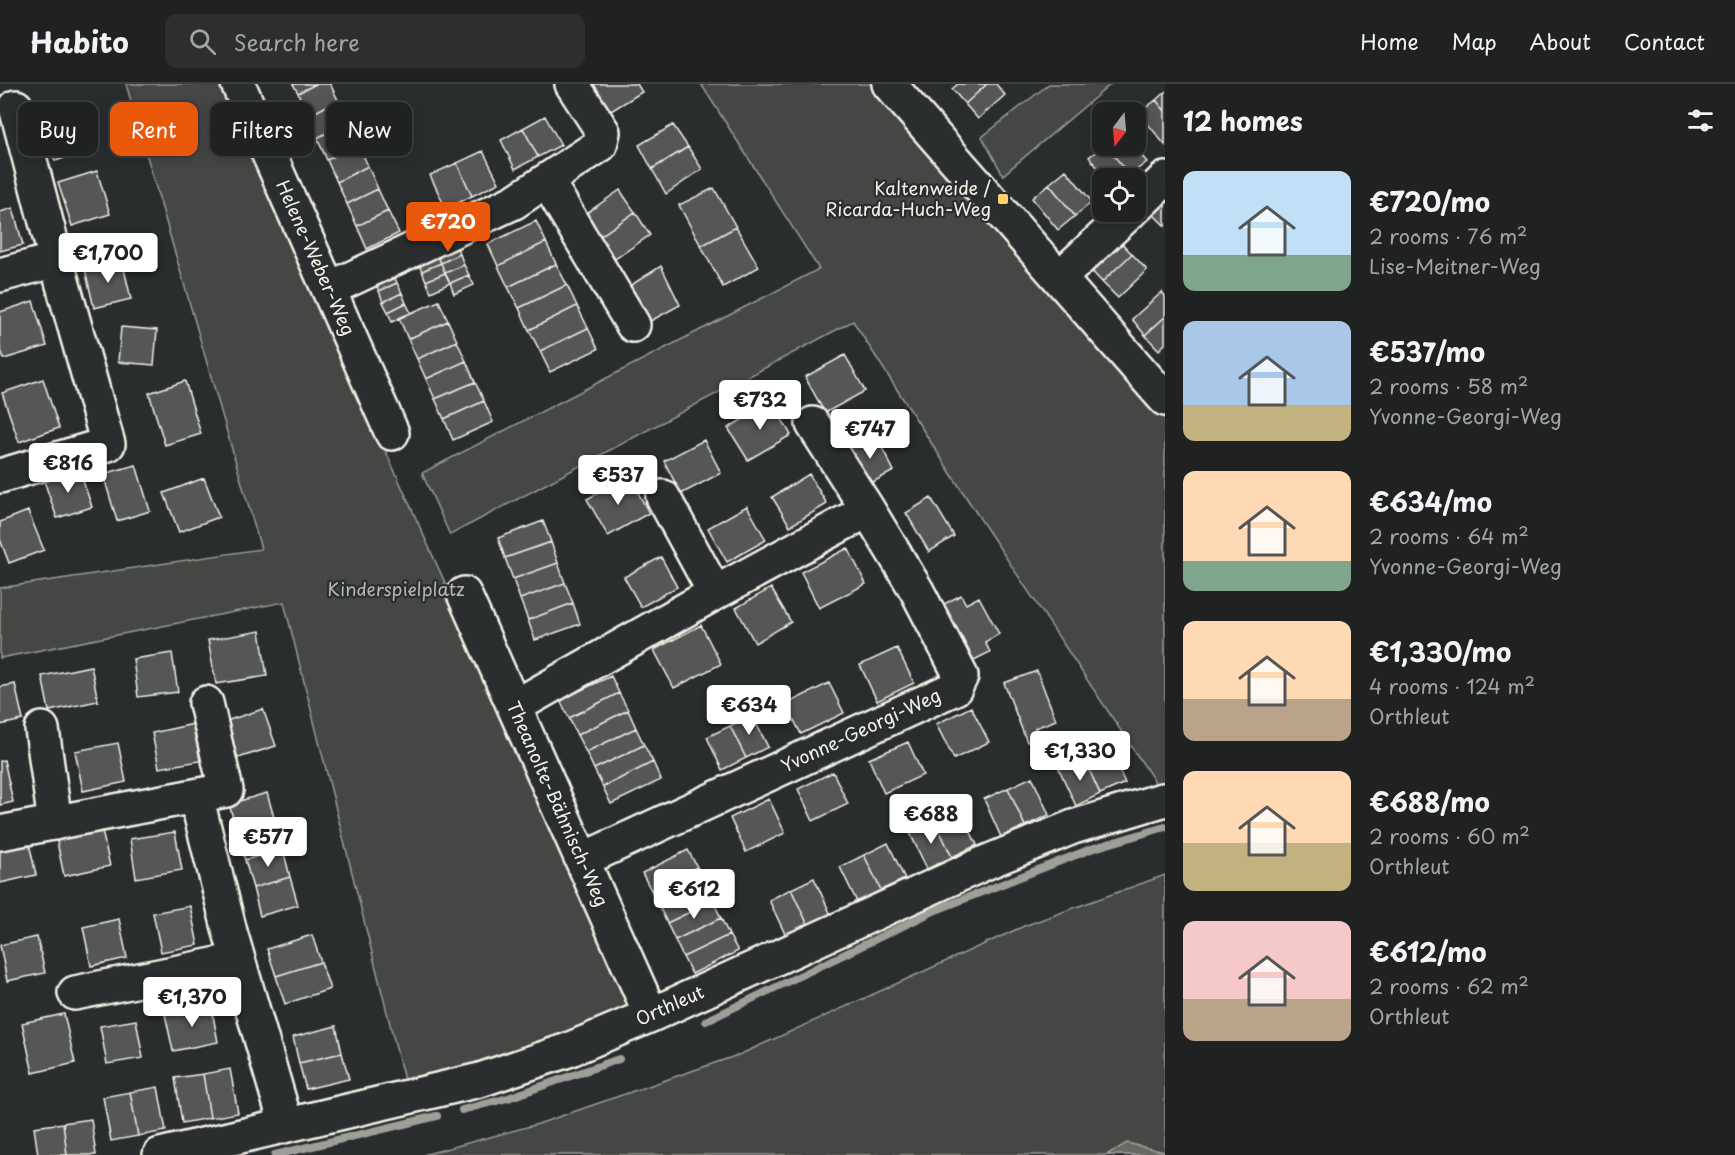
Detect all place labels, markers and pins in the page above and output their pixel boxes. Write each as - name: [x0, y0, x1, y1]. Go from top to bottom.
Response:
- place label: Kaltenweide / Ricarda-Huch-Weg: [825, 174, 992, 222]
- marker: Kaltenweide / Ricarda-Huch-Weg: [996, 192, 1010, 206]
- pin: €720: [412, 202, 484, 253]
- pin: €1,700: [59, 233, 157, 284]
- pin: €732: [724, 380, 796, 431]
- pin: €747: [834, 409, 906, 460]
- pin: €816: [32, 443, 104, 494]
- pin: €537: [582, 455, 654, 506]
- pin: €634: [713, 685, 785, 736]
- pin: €1,330: [1031, 731, 1129, 782]
- pin: €688: [895, 794, 967, 845]
- pin: €577: [232, 817, 304, 868]
- pin: €612: [658, 869, 730, 920]
- pin: €1,370: [143, 977, 241, 1028]

